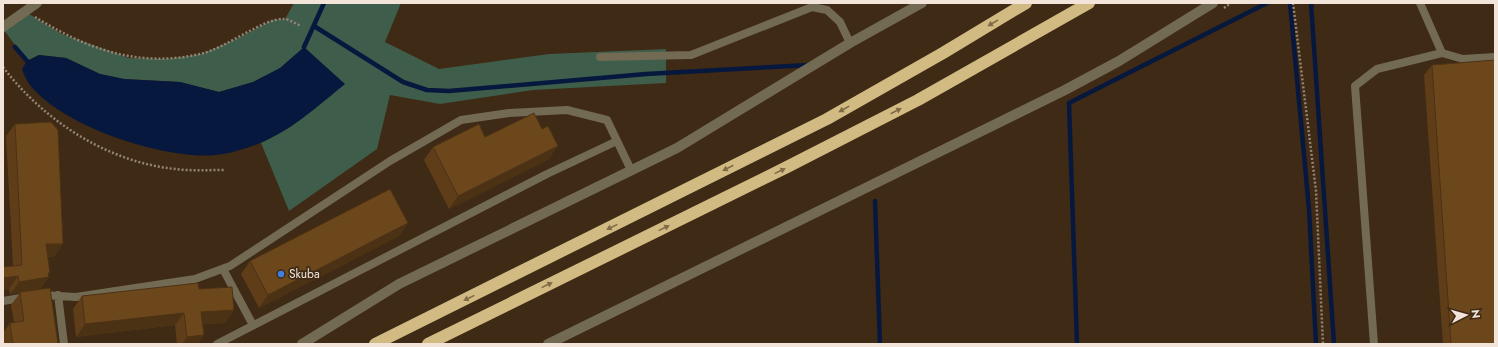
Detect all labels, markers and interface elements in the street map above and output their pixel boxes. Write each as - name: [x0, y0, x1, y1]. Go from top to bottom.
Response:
- one-way arrow: [987, 20, 999, 27]
- one-way arrow: [838, 106, 850, 113]
- one-way arrow: [890, 108, 902, 114]
- one-way arrow: [723, 165, 734, 172]
- one-way arrow: [774, 167, 786, 174]
- one-way arrow: [606, 224, 618, 230]
- one-way arrow: [658, 225, 669, 231]
- place label: Skuba: [289, 265, 320, 283]
- marker: Skuba: [276, 269, 286, 279]
- one-way arrow: [541, 282, 553, 289]
- one-way arrow: [463, 294, 475, 301]
- north arrow: [1446, 295, 1486, 335]
- text: N: [1468, 309, 1484, 319]

